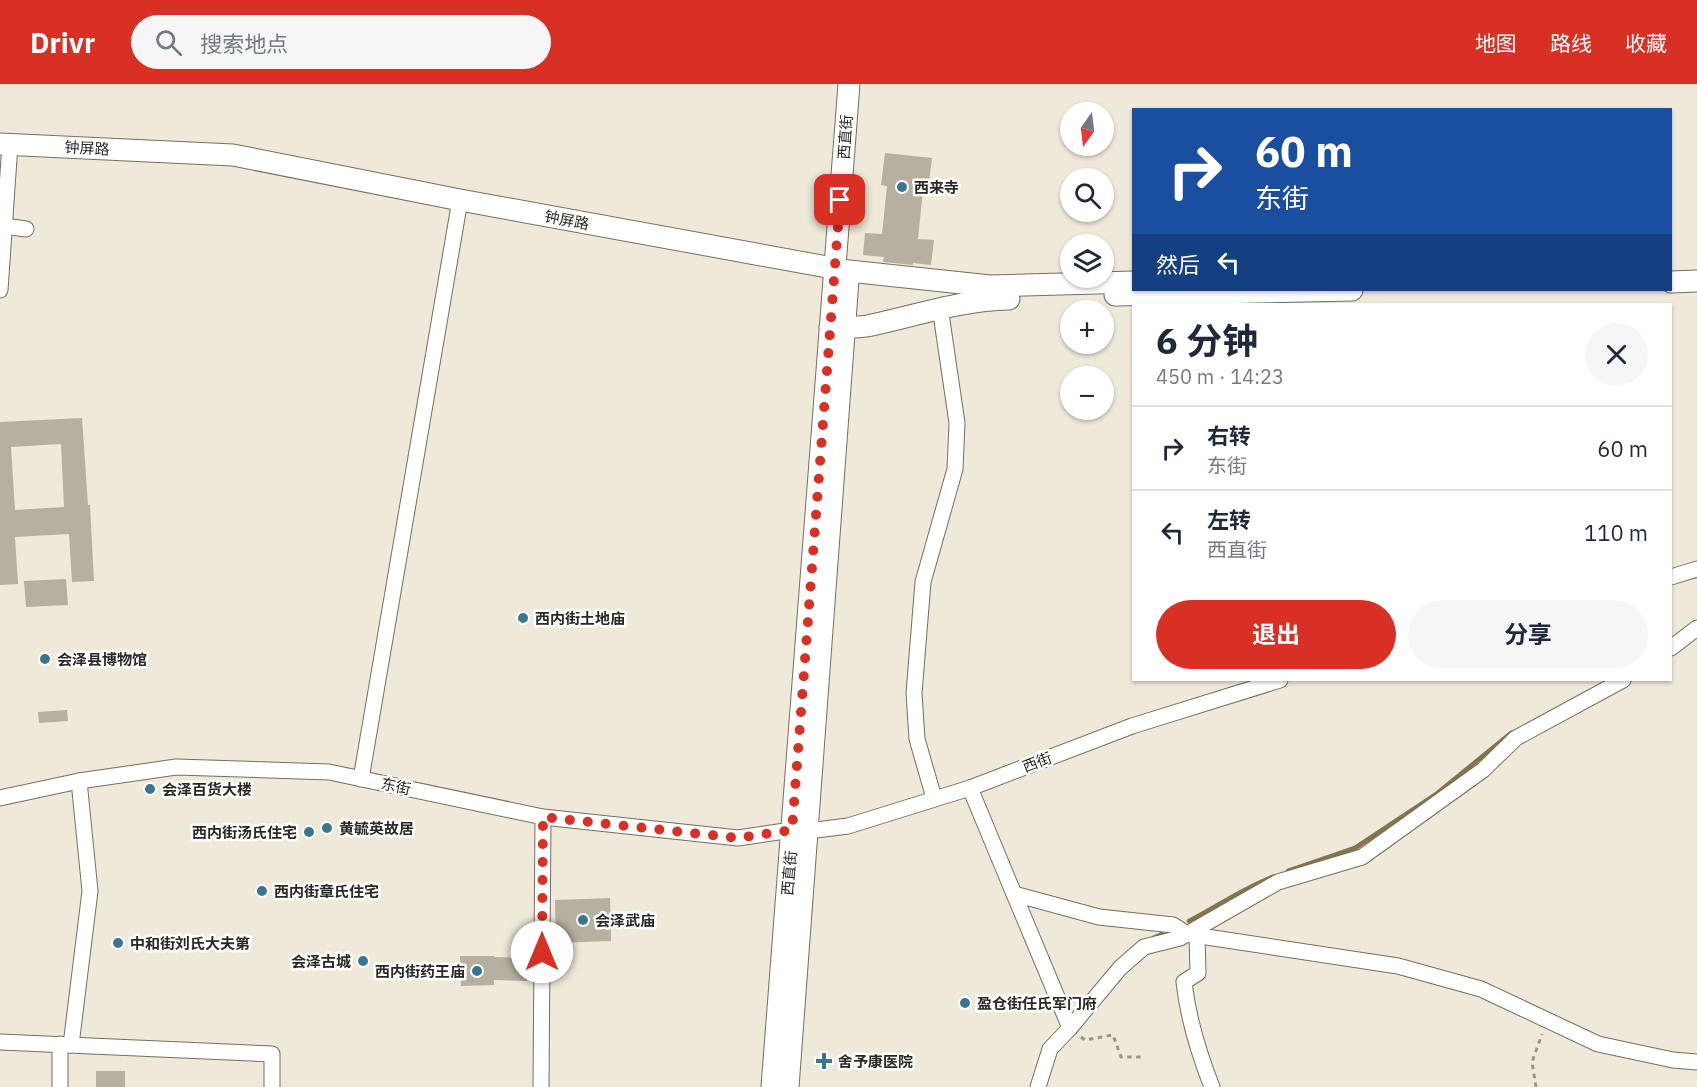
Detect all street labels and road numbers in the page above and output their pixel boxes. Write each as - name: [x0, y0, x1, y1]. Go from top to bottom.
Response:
- street label: 西直街: [834, 114, 856, 160]
- street label: 钟屏路: [64, 137, 110, 159]
- street label: 钟屏路: [543, 206, 591, 234]
- street label: 西街: [1020, 748, 1054, 776]
- street label: 东街: [379, 774, 413, 798]
- street label: 西直街: [778, 850, 800, 896]

